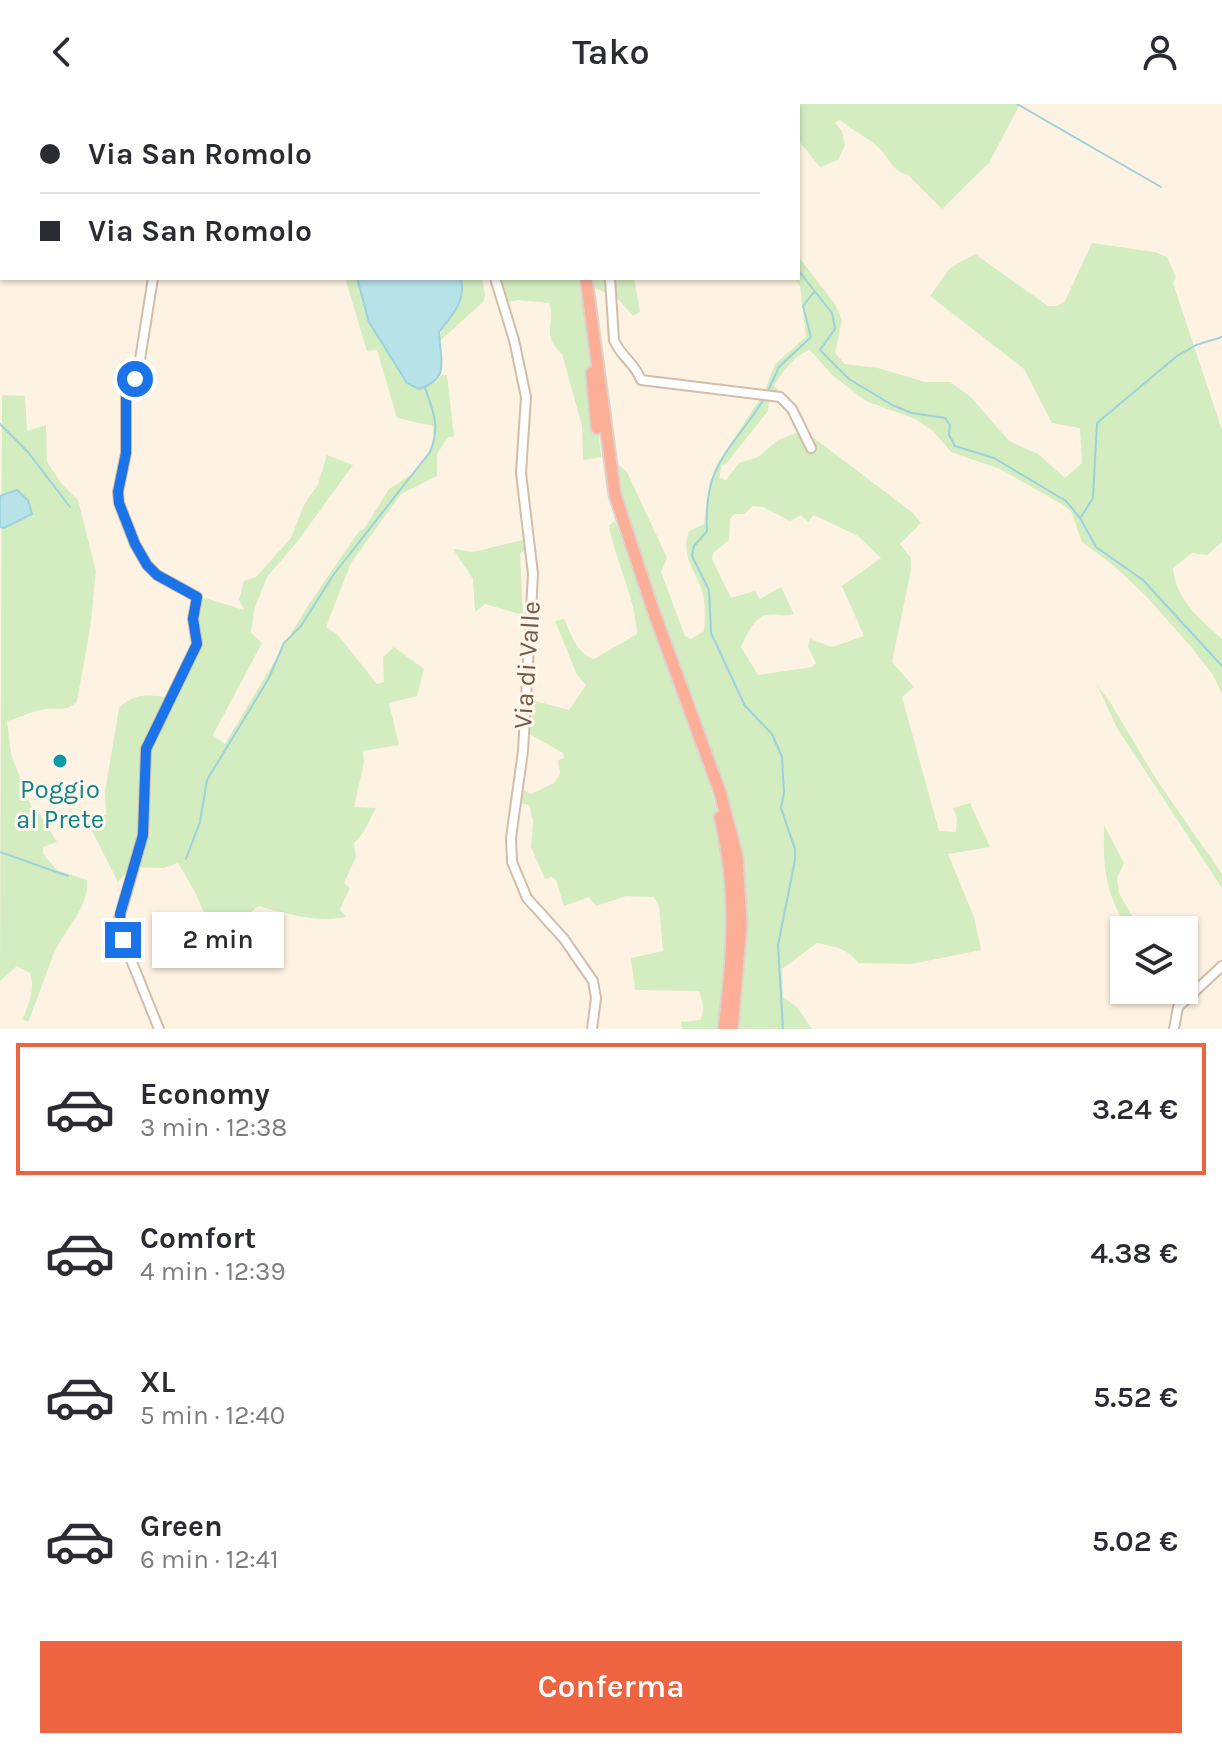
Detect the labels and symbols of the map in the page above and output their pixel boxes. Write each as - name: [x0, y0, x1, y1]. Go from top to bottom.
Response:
- route start: [117, 361, 153, 397]
- street label: Via di Valle: [507, 600, 547, 730]
- marker: Poggio al Prete: [51, 752, 69, 770]
- place label: Poggio al Prete: [16, 774, 104, 835]
- callout: 2 min: [151, 912, 283, 968]
- route end: [105, 922, 141, 958]

